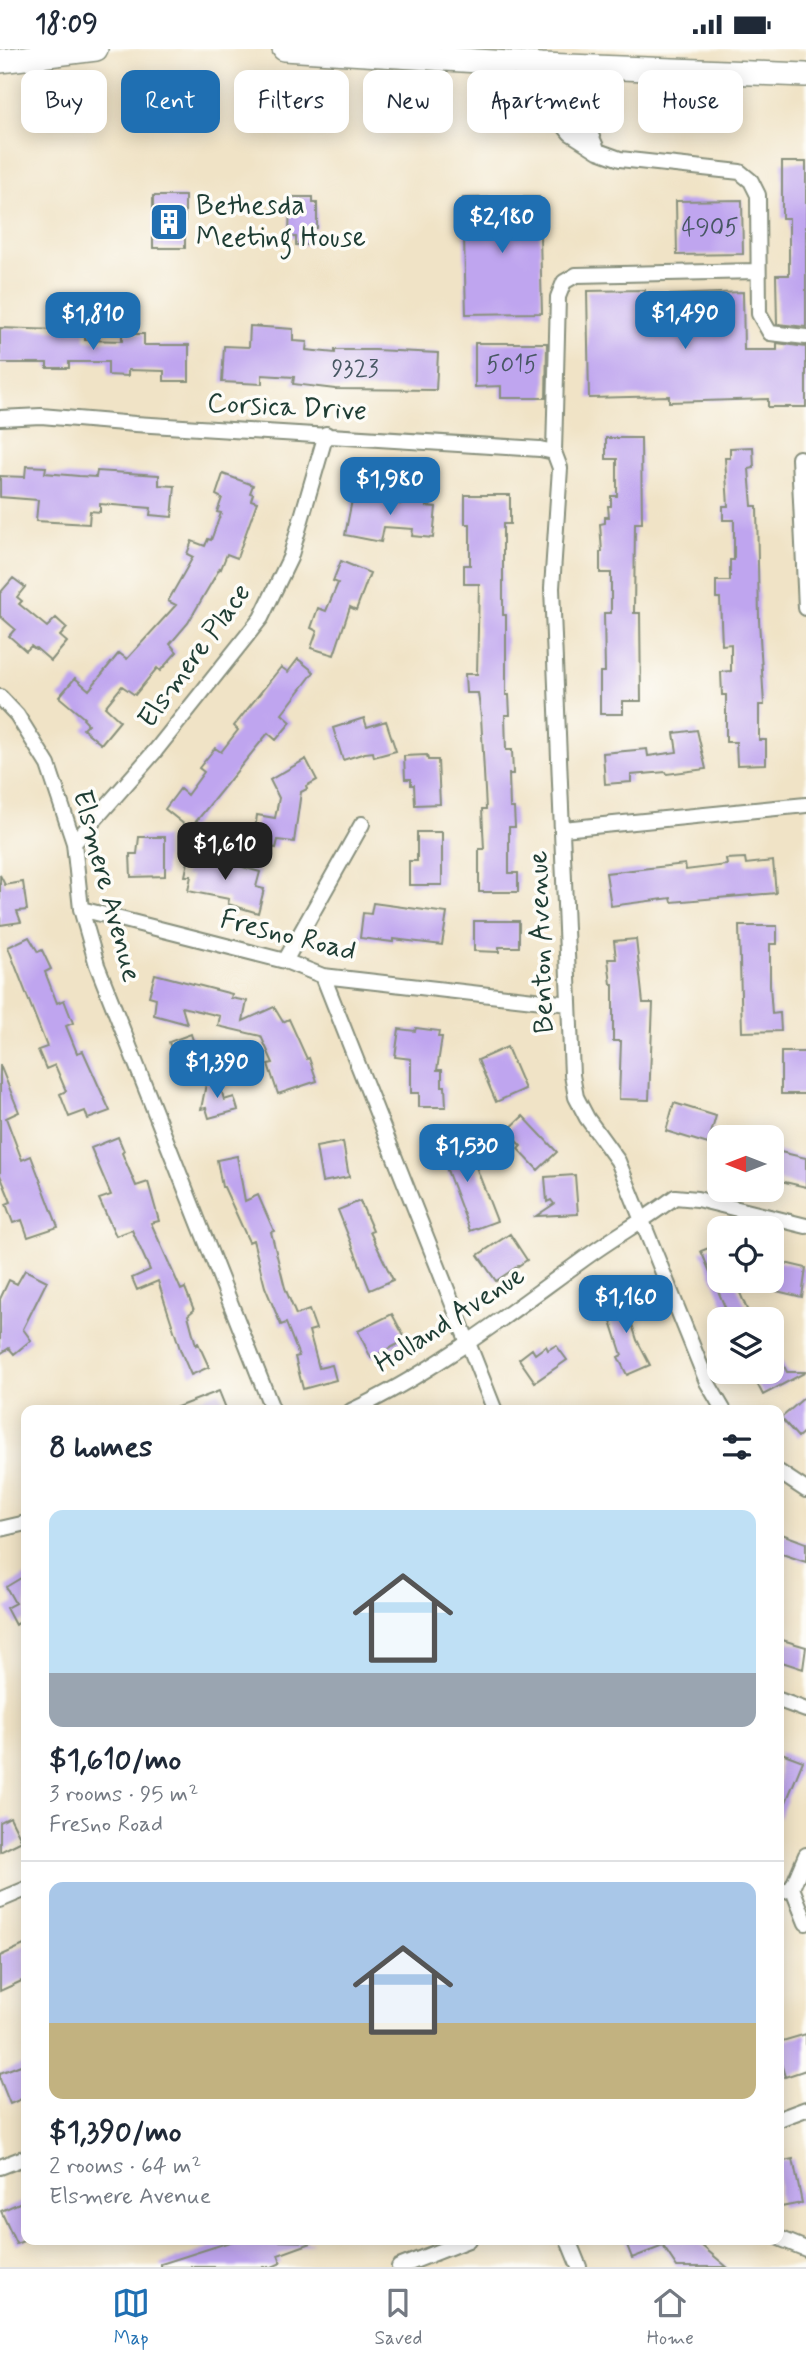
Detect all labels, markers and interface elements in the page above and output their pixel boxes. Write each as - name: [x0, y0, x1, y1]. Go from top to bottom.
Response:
- text: 18:09: [35, 8, 98, 42]
- chip: Buy: [21, 70, 107, 133]
- chip: Rent: [121, 70, 220, 133]
- chip: Filters: [234, 70, 349, 133]
- chip: New: [363, 70, 453, 133]
- chip: Apartment: [467, 70, 624, 133]
- chip: House: [638, 70, 743, 133]
- place label: Bethesda Meeting House: [196, 188, 366, 260]
- pin: $2,180: [445, 195, 559, 255]
- building icon: Bethesda Meeting House: [148, 201, 190, 243]
- text: $2,180: [470, 203, 534, 233]
- house number: 4905: [681, 213, 739, 244]
- pin: $1,490: [628, 292, 742, 351]
- pin: $1,810: [36, 293, 150, 352]
- text: $1,490: [651, 299, 719, 329]
- text: $1,810: [61, 300, 125, 330]
- house number: 5015: [486, 350, 538, 381]
- house number: 9323: [331, 354, 379, 385]
- street label: Corsica Drive: [206, 385, 368, 431]
- pin: $1,980: [333, 457, 447, 517]
- text: $1,980: [356, 465, 424, 495]
- street label: Elsmere Place: [130, 576, 260, 736]
- street label: Elsmere Avenue: [63, 786, 149, 986]
- pin: $1,610: [168, 823, 282, 882]
- text: $1,610: [193, 830, 257, 860]
- street label: Benton Avenue: [520, 850, 564, 1034]
- street label: Fresno Road: [216, 901, 360, 971]
- pin: $1,390: [160, 1041, 274, 1100]
- text: $1,390: [185, 1048, 249, 1078]
- pin: $1,530: [410, 1125, 524, 1184]
- north arrow: [707, 1125, 784, 1202]
- map controls: [707, 1125, 784, 1384]
- text: $1,530: [435, 1132, 499, 1162]
- button: locate: [707, 1216, 784, 1293]
- street label: Holland Avenue: [367, 1257, 533, 1383]
- pin: $1,160: [569, 1275, 683, 1335]
- text: $1,160: [595, 1283, 657, 1313]
- button: layers: [707, 1307, 784, 1384]
- text: 8 homes: [49, 1428, 152, 1467]
- icon: filters: [718, 1428, 756, 1466]
- icon: home: [340, 1555, 466, 1681]
- text: $1,610/mo: [49, 1741, 181, 1780]
- text: 3 rooms · 95 m²: [49, 1780, 198, 1810]
- text: Fresno Road: [49, 1810, 163, 1840]
- icon: home: [340, 1927, 466, 2053]
- text: $1,390/mo: [49, 2113, 182, 2152]
- text: 2 rooms · 64 m²: [49, 2152, 201, 2182]
- text: Elsmere Avenue: [49, 2182, 211, 2212]
- tab: Map: [112, 2284, 150, 2351]
- tab: Saved: [374, 2284, 422, 2351]
- tab: Home: [647, 2284, 694, 2351]

